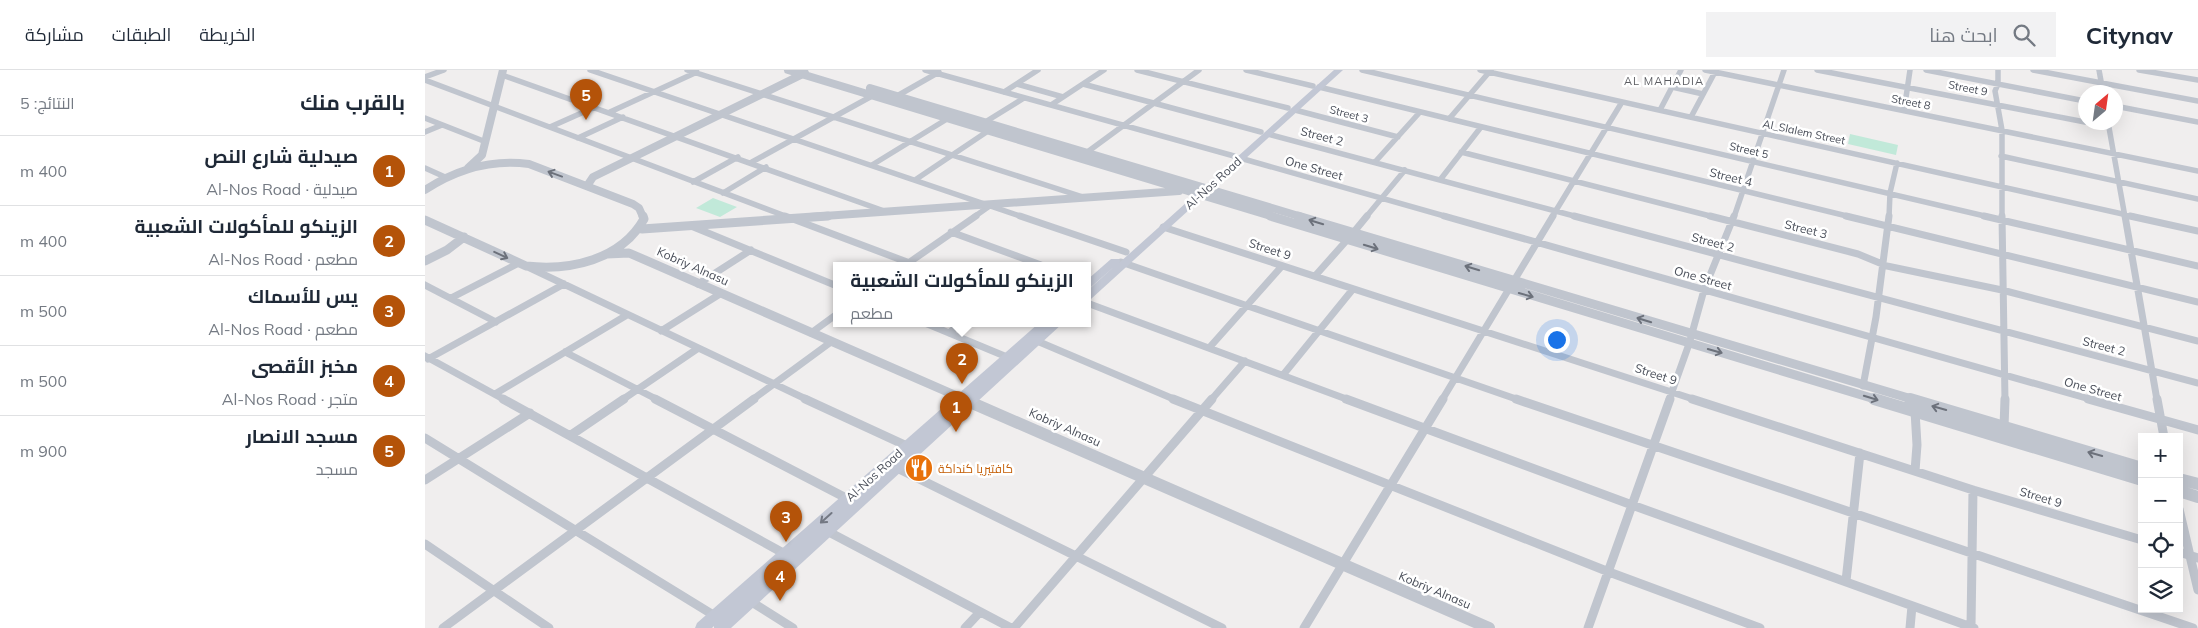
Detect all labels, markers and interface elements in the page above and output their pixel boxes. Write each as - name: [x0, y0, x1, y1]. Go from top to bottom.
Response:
- search box: [1706, 12, 2056, 57]
- text: Citynav: [2086, 20, 2173, 50]
- icon: search: [2010, 21, 2038, 49]
- text: مشاركة: [25, 23, 84, 46]
- text: الطبقات: [112, 23, 171, 46]
- text: الخريطة: [199, 23, 256, 46]
- text: ابحث هنا: [1929, 23, 1998, 47]
- district label: AL MAHADIA: [1624, 74, 1704, 88]
- street label: Street 9: [1947, 77, 1989, 99]
- pin: 5: [570, 79, 602, 120]
- north arrow: [2078, 85, 2123, 130]
- text: بالقرب منك: [300, 89, 405, 115]
- street label: Street 8: [1890, 91, 1932, 113]
- text: النتائج: 5: [20, 93, 75, 113]
- street label: Street 3: [1328, 102, 1370, 126]
- street label: Al_Slalem Street: [1761, 116, 1847, 148]
- street label: Street 2: [1299, 123, 1345, 149]
- street label: Street 5: [1728, 139, 1770, 161]
- text: صيدلية شارع النص: [204, 144, 358, 168]
- street label: One Street: [1284, 153, 1344, 183]
- street label: Al-Nos Road: [1182, 154, 1244, 212]
- text: 400 m: [20, 161, 67, 181]
- text: 1: [384, 161, 394, 181]
- street label: Street 4: [1708, 164, 1754, 190]
- one-way arrow: [548, 169, 563, 178]
- text: صيدلية · Al-Nos Road: [206, 179, 358, 199]
- text: الزينكو للمأكولات الشعبية: [134, 214, 358, 238]
- one-way arrow: [1309, 216, 1325, 226]
- street label: Street 3: [1783, 216, 1829, 242]
- street label: Street 2: [1690, 229, 1736, 255]
- text: 400 m: [20, 231, 67, 251]
- text: 2: [384, 231, 394, 251]
- street label: Street 9: [1247, 235, 1293, 263]
- street label: Kobriy Alnasu: [655, 243, 731, 289]
- one-way arrow: [1362, 243, 1378, 253]
- text: مطعم · Al-Nos Road: [208, 249, 358, 269]
- one-way arrow: [493, 250, 508, 260]
- popup: [833, 262, 1091, 327]
- one-way arrow: [1464, 263, 1480, 273]
- street label: One Street: [1673, 263, 1733, 293]
- text: الزينكو للمأكولات الشعبية: [850, 268, 1074, 292]
- text: يس للأسماك: [248, 284, 358, 308]
- one-way arrow: [1517, 290, 1533, 300]
- text: 500 m: [20, 301, 67, 321]
- text: 3: [384, 301, 394, 321]
- text: مطعم: [850, 303, 893, 323]
- one-way arrow: [1637, 315, 1653, 325]
- text: مطعم · Al-Nos Road: [208, 319, 358, 339]
- your location: [1544, 327, 1570, 353]
- street label: Street 2: [2081, 333, 2127, 359]
- pin: 2: [946, 343, 978, 384]
- one-way arrow: [1707, 347, 1723, 357]
- text: مخبز الأقصى: [251, 354, 358, 378]
- street label: Street 9: [1633, 360, 1679, 388]
- text: 500 m: [20, 371, 67, 391]
- text: 4: [384, 371, 394, 391]
- street label: One Street: [2063, 374, 2123, 404]
- text: متجر · Al-Nos Road: [222, 389, 358, 409]
- pin: 1: [940, 391, 972, 432]
- one-way arrow: [1862, 393, 1878, 403]
- one-way arrow: [1931, 403, 1947, 413]
- street label: Kobriy Alnasu: [1027, 404, 1103, 450]
- text: مسجد الانصار: [246, 424, 358, 448]
- map controls: [2138, 433, 2183, 613]
- button: +: [2138, 433, 2183, 478]
- text: 900 m: [20, 441, 67, 461]
- text: 5: [384, 441, 394, 461]
- street label: Al-Nos Road: [843, 446, 905, 504]
- one-way arrow: [2087, 448, 2103, 458]
- restaurant icon: كافتيريا كنداكة: [904, 453, 934, 483]
- text: مسجد: [316, 459, 358, 479]
- place label: كافتيريا كنداكة: [938, 461, 1013, 476]
- button: −: [2138, 478, 2183, 523]
- street label: Street 9: [2018, 483, 2064, 511]
- pin: 3: [770, 501, 802, 542]
- one-way arrow: [819, 512, 832, 524]
- button: locate: [2138, 523, 2183, 568]
- pin: 4: [764, 560, 796, 601]
- street label: Kobriy Alnasu: [1397, 568, 1473, 612]
- button: layers: [2138, 568, 2183, 613]

